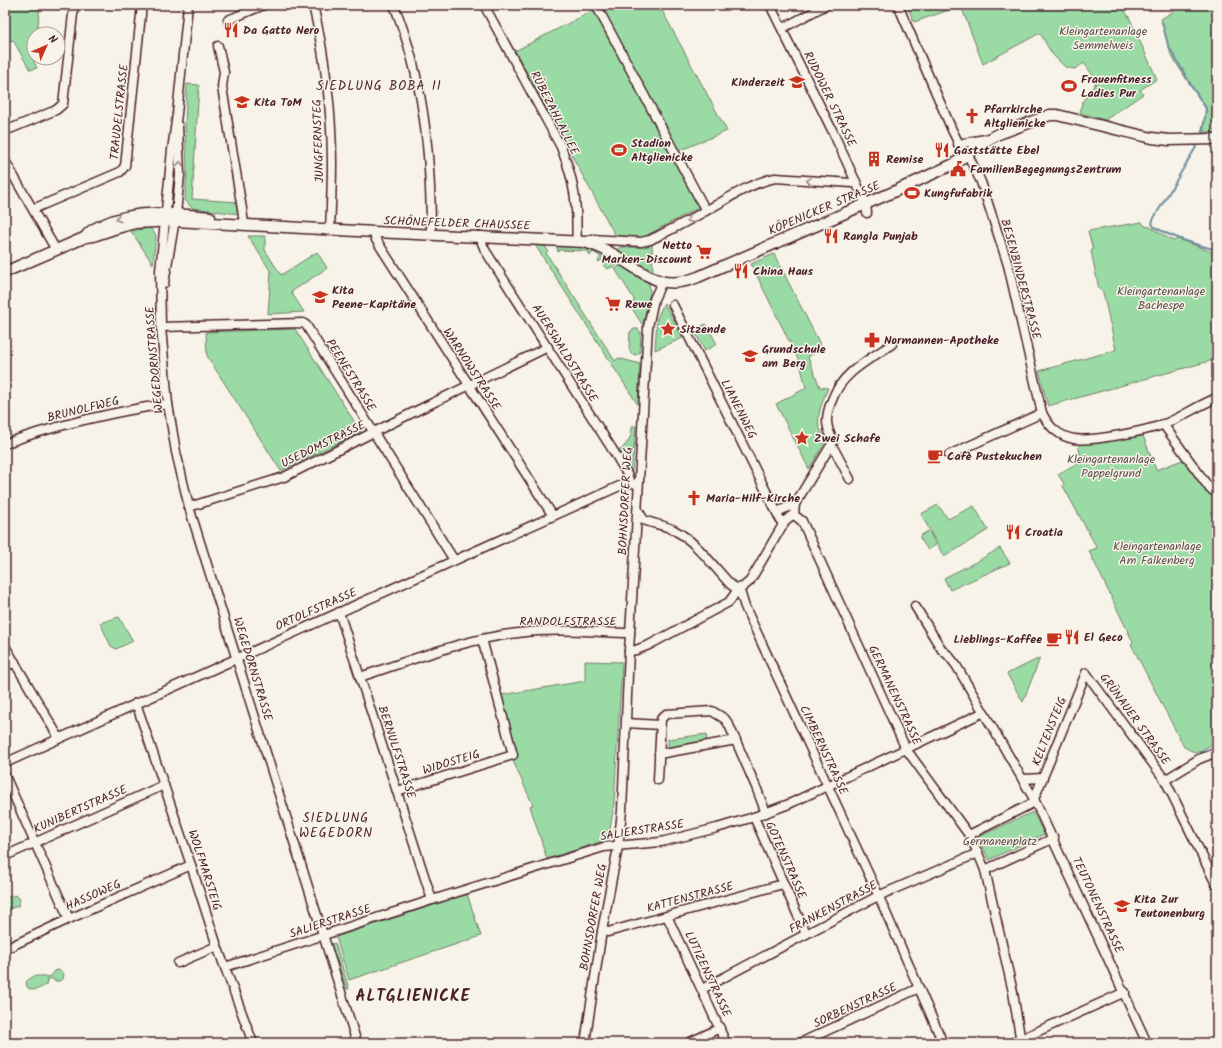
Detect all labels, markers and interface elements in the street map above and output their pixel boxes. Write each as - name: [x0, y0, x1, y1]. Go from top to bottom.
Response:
- restaurant icon: Da Gatto Nero: [222, 21, 240, 39]
- place label: Da Gatto Nero: [243, 21, 320, 40]
- park label: Kleingartenanlage Semmelweis: [1059, 22, 1148, 55]
- north arrow: [26, 26, 66, 66]
- text: N: [44, 31, 61, 48]
- street label: RUDOWER STRASSE: [798, 48, 861, 151]
- street label: TRAUDELSTRASSE: [105, 62, 134, 161]
- street label: RÜBEZAHLALLEE: [525, 68, 584, 160]
- place label: Frauenfitness Ladies Pur: [1081, 70, 1152, 103]
- place label: Kinderzeit: [731, 73, 786, 92]
- school or university icon: Kinderzeit: [788, 73, 806, 91]
- district label: SIEDLUNG BOBA II: [316, 76, 442, 97]
- sports icon: Frauenfitness Ladies Pur: [1060, 77, 1078, 95]
- school or university icon: Kita ToM: [233, 93, 251, 111]
- place label: Kita ToM: [254, 93, 302, 112]
- street label: JUNGFERNSTEG: [308, 99, 329, 183]
- place label: Pfarrkirche Altglienicke: [984, 100, 1046, 133]
- church icon: Pfarrkirche Altglienicke: [963, 107, 981, 125]
- place label: Stadion Altglienicke: [631, 134, 693, 167]
- sports icon: Stadion Altglienicke: [610, 141, 628, 159]
- restaurant icon: Gaststätte Ebel: [933, 141, 951, 159]
- place label: Gaststätte Ebel: [954, 141, 1040, 160]
- building icon: Remise: [865, 150, 883, 168]
- place label: Remise: [886, 150, 924, 169]
- public building icon: FamilienBegegnungsZentrum: [949, 160, 967, 178]
- place label: FamilienBegegnungsZentrum: [970, 160, 1121, 179]
- one-way arrow: [176, 161, 184, 167]
- street label: KÖPENICKER STRASSE: [765, 176, 884, 241]
- one-way arrow: [806, 176, 812, 185]
- sports icon: Kungfufabrik: [903, 184, 921, 202]
- place label: Kungfufabrik: [924, 184, 993, 203]
- street label: SCHÖNEFELDER CHAUSSEE: [383, 211, 532, 236]
- one-way arrow: [114, 214, 121, 223]
- one-way arrow: [685, 215, 693, 223]
- street label: BESENBINDERSTRASSE: [995, 217, 1046, 343]
- restaurant icon: Rangla Punjab: [822, 227, 840, 245]
- place label: Rangla Punjab: [843, 227, 918, 246]
- place label: Netto Marken-Discount: [602, 236, 693, 269]
- supermarket icon: Netto Marken-Discount: [695, 243, 713, 261]
- restaurant icon: China Haus: [732, 262, 750, 280]
- place label: China Haus: [753, 262, 813, 281]
- place label: Kita Peene-Kapitäne: [332, 281, 416, 314]
- park label: Kleingartenanlage Bachespe: [1117, 282, 1206, 315]
- school or university icon: Kita Peene-Kapitäne: [311, 288, 329, 306]
- supermarket icon: Rewe: [604, 295, 622, 313]
- place label: Rewe: [625, 295, 653, 314]
- street label: AUERSWALDSTRASSE: [527, 300, 603, 407]
- street label: WEGEDORNSTRASSE: [140, 304, 169, 415]
- place icon: Sitzende: [659, 320, 677, 338]
- place label: Sitzende: [680, 320, 726, 339]
- street label: WARNOWSTRASSE: [438, 324, 506, 415]
- pharmacy icon: Normannen-Apotheke: [863, 331, 881, 349]
- place label: Normannen-Apotheke: [884, 331, 999, 350]
- street label: PEENESTRASSE: [321, 335, 381, 416]
- place label: Grundschule am Berg: [762, 340, 826, 373]
- school or university icon: Grundschule am Berg: [741, 347, 759, 365]
- street label: LIANENWEG: [715, 376, 762, 442]
- street label: BRUNOLFWEG: [45, 391, 121, 428]
- street label: USEDOMSTRASSE: [278, 415, 370, 473]
- place icon: Zwei Schafe: [793, 429, 811, 447]
- place label: Zwei Schafe: [814, 429, 880, 448]
- street label: BOHNSDORFER WEG: [613, 446, 638, 556]
- cafe icon: Cafè Pustekuchen: [926, 447, 944, 465]
- place label: Cafè Pustekuchen: [947, 447, 1042, 466]
- park label: Kleingartenanlage Pappelgrund: [1067, 450, 1156, 483]
- church icon: Maria-Hilf-Kirche: [685, 489, 703, 507]
- place label: Maria-Hilf-Kirche: [706, 489, 800, 508]
- restaurant icon: Croatia: [1004, 523, 1022, 541]
- place label: Croatia: [1025, 523, 1063, 542]
- park label: Kleingartenanlage Am Falkenberg: [1113, 537, 1202, 570]
- street label: ORTOLFSTRASSE: [272, 583, 361, 636]
- street label: RANDOLFSTRASSE: [519, 612, 618, 631]
- street label: WEGEDORNSTRASSE: [228, 615, 278, 724]
- restaurant icon: El Geco: [1063, 628, 1081, 646]
- place label: El Geco: [1084, 628, 1123, 647]
- place label: Lieblings-Kaffee: [953, 630, 1042, 649]
- cafe icon: Lieblings-Kaffee: [1045, 630, 1063, 648]
- street label: GERMANENSTRASSE: [863, 642, 926, 749]
- street label: GRÜNAUER STRASSE: [1095, 669, 1175, 770]
- street label: KELTENSTEIG: [1027, 694, 1072, 769]
- street label: CIMBERNSTRASSE: [794, 702, 853, 799]
- street label: BERNULFSTRASSE: [373, 703, 421, 802]
- street label: WIDOSTEIG: [420, 745, 482, 780]
- street label: KUNIBERTSTRASSE: [30, 780, 131, 839]
- district label: SIEDLUNG WEGEDORN: [299, 808, 373, 844]
- street label: SALIERSTRASSE: [599, 814, 686, 847]
- street label: GOTENSTRASSE: [760, 818, 812, 903]
- street label: WOLFMARSTEIG: [182, 827, 227, 913]
- park label: Germanenplatz: [963, 832, 1037, 851]
- street label: TEUTONENSTRASSE: [1067, 854, 1129, 957]
- street label: BOHNSDORFER WEG: [575, 862, 612, 972]
- street label: HASSOWEG: [62, 875, 124, 916]
- street label: FRANKENSTRASSE: [786, 876, 882, 939]
- street label: KATTENSTRASSE: [645, 877, 737, 918]
- place label: Kita Zur Teutonenburg: [1134, 890, 1205, 923]
- school or university icon: Kita Zur Teutonenburg: [1113, 897, 1131, 915]
- street label: SALIERSTRASSE: [287, 899, 374, 944]
- street label: LUTIZENSTRASSE: [679, 928, 736, 1021]
- street label: SORBENSTRASSE: [810, 977, 901, 1033]
- district label: ALTGLIENICKE: [356, 984, 471, 1009]

